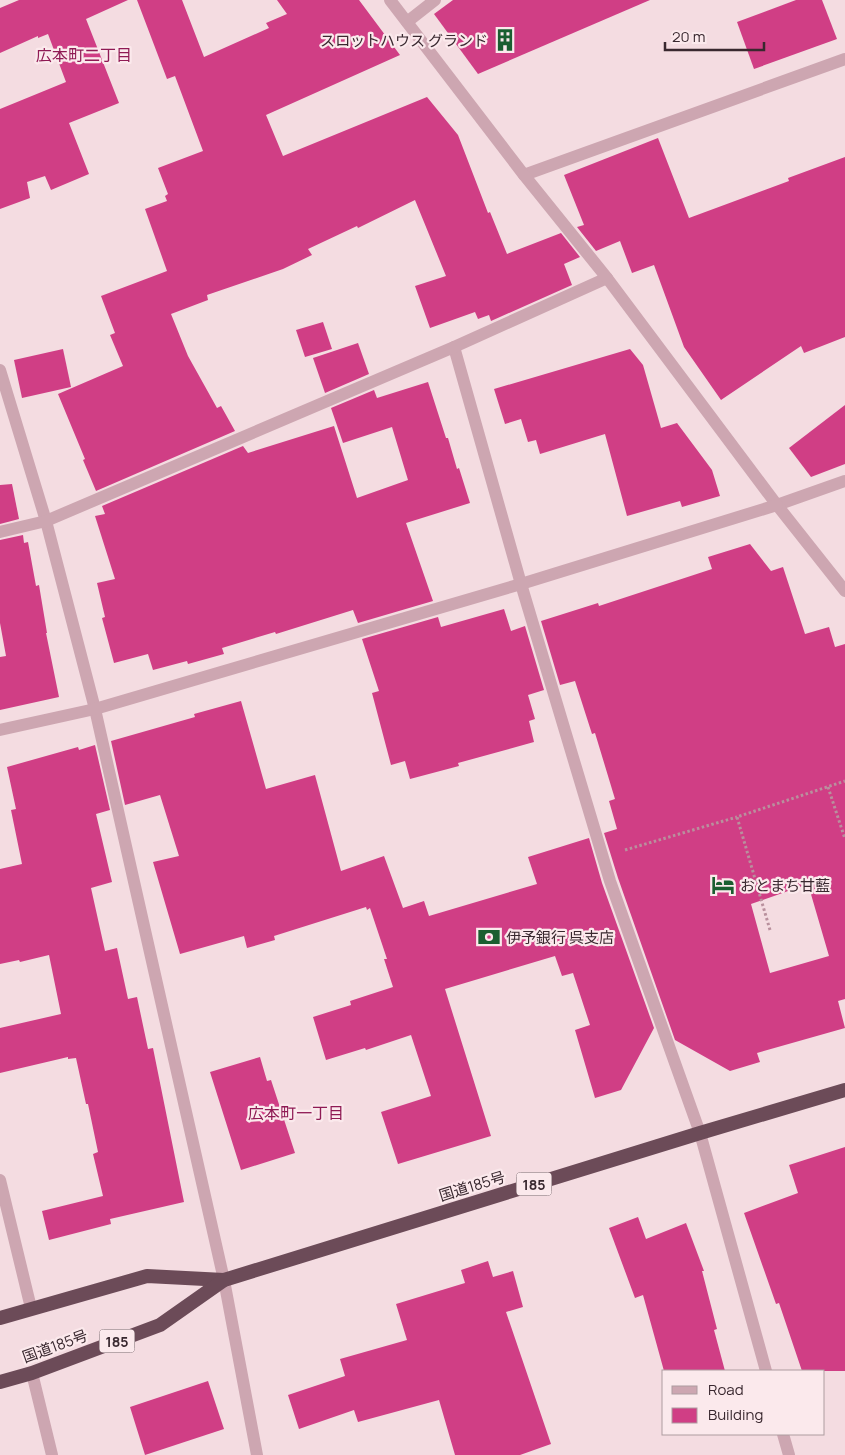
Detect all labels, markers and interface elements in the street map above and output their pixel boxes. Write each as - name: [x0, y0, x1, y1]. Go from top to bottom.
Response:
- scale bar: [665, 20, 764, 52]
- text: 20 m: [672, 26, 705, 47]
- building icon: スロットハウス グランド: [492, 27, 518, 53]
- place label: スロットハウス グランド: [320, 30, 488, 51]
- district label: 広本町二丁目: [36, 44, 132, 66]
- hotel icon: おとまち甘藍: [710, 872, 736, 898]
- place label: おとまち甘藍: [740, 875, 830, 896]
- bank icon: 伊予銀行 呉支店: [476, 924, 502, 950]
- place label: 伊予銀行 呉支店: [506, 927, 614, 948]
- district label: 広本町一丁目: [248, 1102, 344, 1124]
- street label: 国道185号: [436, 1166, 508, 1206]
- road number: 185: [516, 1172, 552, 1196]
- street label: 国道185号: [19, 1324, 91, 1368]
- road number: 185: [100, 1330, 134, 1352]
- legend: [662, 1370, 825, 1435]
- text: Road: [708, 1379, 744, 1400]
- text: Building: [708, 1404, 763, 1425]

